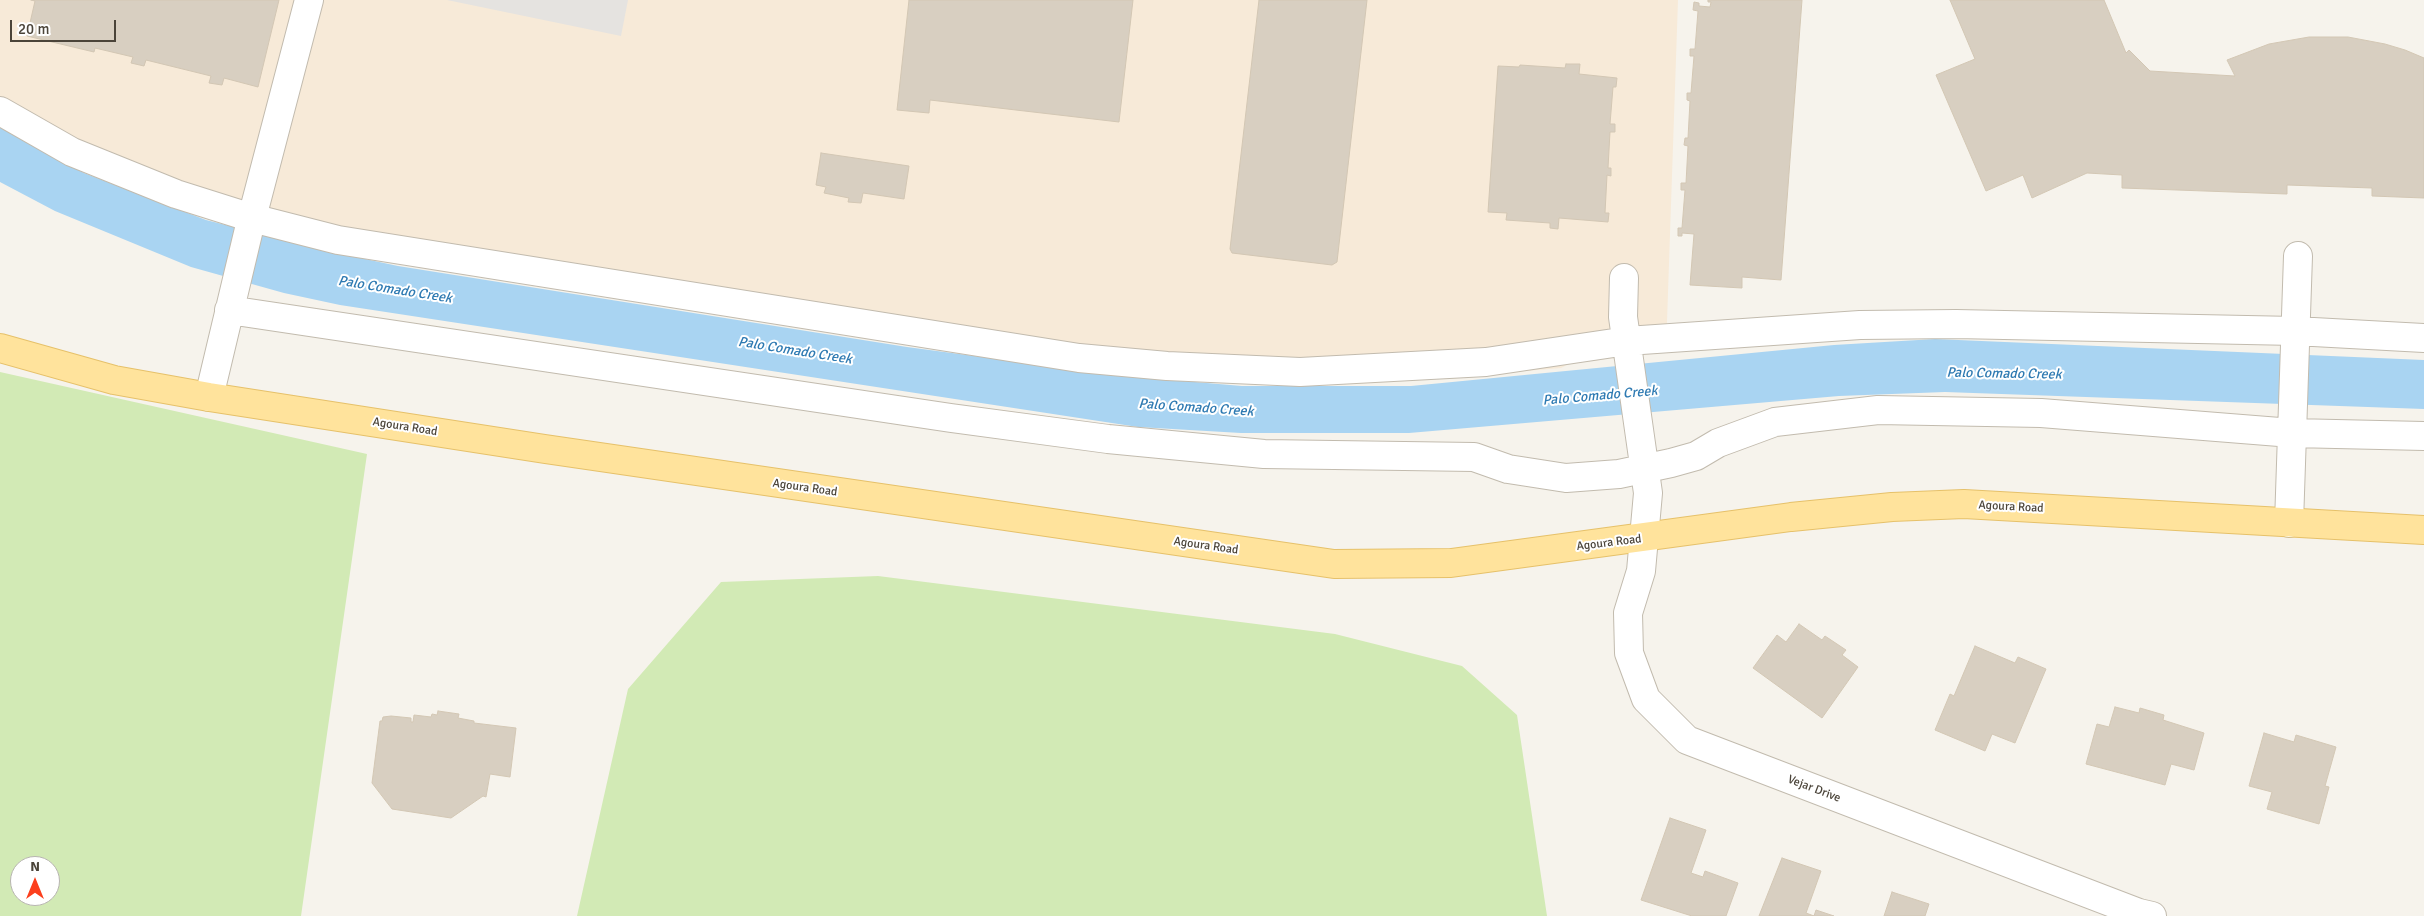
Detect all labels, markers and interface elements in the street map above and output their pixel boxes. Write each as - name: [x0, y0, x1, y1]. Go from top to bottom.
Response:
- scale bar: [12, 10, 119, 42]
- text: 20 m: [18, 20, 49, 38]
- water label: Palo Comado Creek: [337, 273, 453, 307]
- water label: Palo Comado Creek: [737, 334, 853, 368]
- water label: Palo Comado Creek: [1946, 365, 2062, 383]
- water label: Palo Comado Creek: [1542, 383, 1658, 409]
- water label: Palo Comado Creek: [1138, 396, 1254, 420]
- street label: Agoura Road: [372, 415, 438, 439]
- street label: Agoura Road: [772, 476, 838, 500]
- street label: Agoura Road: [1978, 498, 2044, 516]
- street label: Agoura Road: [1576, 532, 1642, 554]
- street label: Agoura Road: [1173, 534, 1239, 558]
- street label: Vejar Drive: [1785, 772, 1843, 806]
- north arrow: [10, 856, 60, 906]
- text: N: [30, 858, 40, 875]

